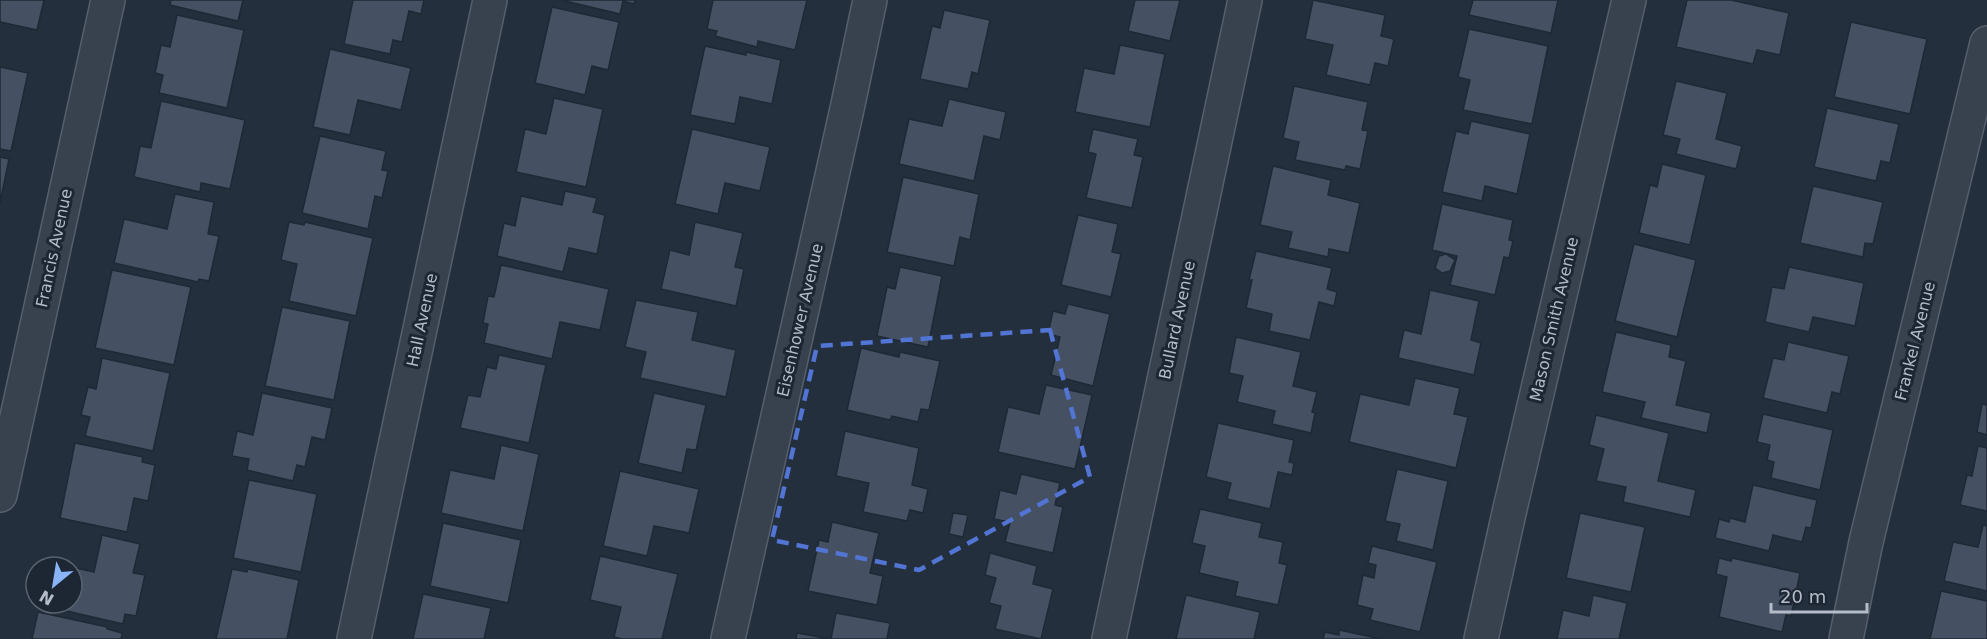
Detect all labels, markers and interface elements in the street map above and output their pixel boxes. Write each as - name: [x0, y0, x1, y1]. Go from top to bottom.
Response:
- street label: Francis Avenue: [32, 187, 76, 309]
- street label: Mason Smith Avenue: [1526, 235, 1582, 403]
- street label: Eisenhower Avenue: [773, 241, 827, 399]
- street label: Bullard Avenue: [1155, 259, 1199, 381]
- street label: Hall Avenue: [403, 271, 441, 369]
- street label: Frankel Avenue: [1891, 279, 1939, 403]
- north arrow: [24, 555, 84, 615]
- scale bar: [1771, 576, 1867, 614]
- text: N: [36, 586, 57, 609]
- text: 20 m: [1780, 586, 1826, 607]

